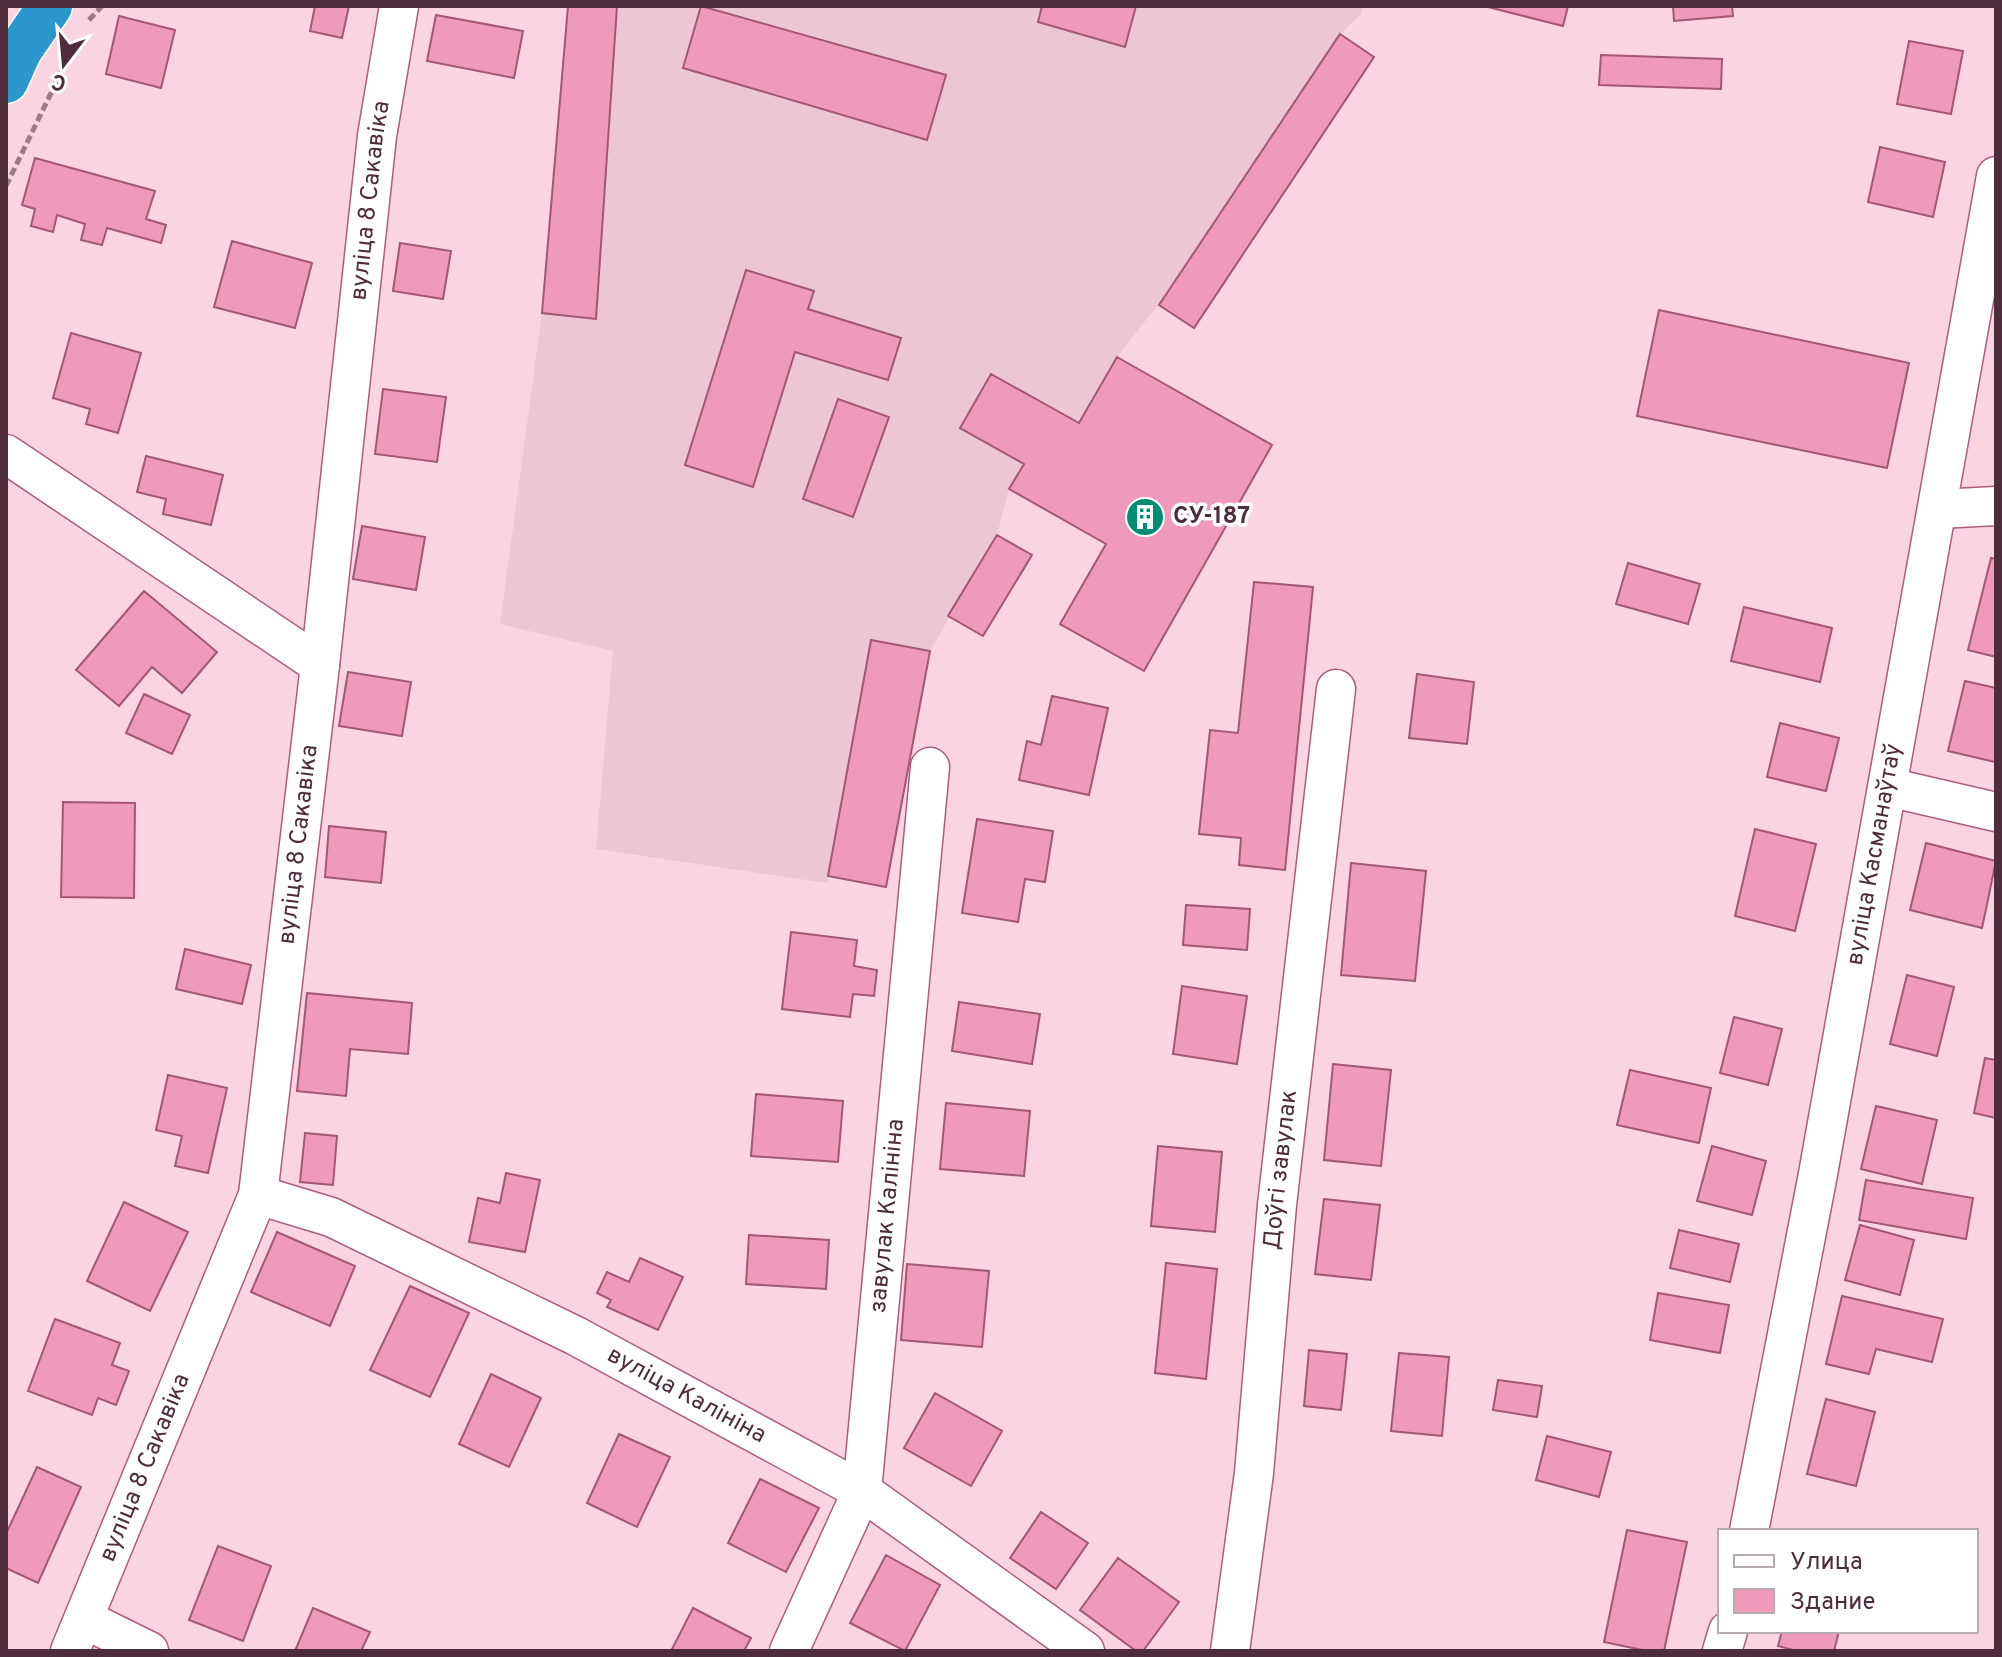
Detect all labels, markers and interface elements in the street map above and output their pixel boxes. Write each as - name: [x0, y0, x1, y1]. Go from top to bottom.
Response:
- north arrow: [24, 24, 104, 104]
- text: С: [49, 66, 70, 96]
- street label: вуліца 8 Сакавіка: [344, 98, 398, 302]
- building icon: СУ-187: [1124, 496, 1166, 538]
- place label: СУ-187: [1173, 502, 1250, 532]
- street label: вуліца Касманаўтаў: [1840, 741, 1909, 968]
- street label: вуліца 8 Сакавіка: [272, 743, 326, 946]
- street label: Доўгі завулак: [1258, 1088, 1305, 1251]
- street label: завулак Калініна: [864, 1118, 912, 1315]
- street label: вуліца Калініна: [601, 1340, 771, 1451]
- street label: вуліца 8 Сакавіка: [93, 1369, 198, 1567]
- legend: [1718, 1529, 1978, 1633]
- text: Улица: [1790, 1548, 1863, 1578]
- text: Здание: [1790, 1588, 1876, 1618]

